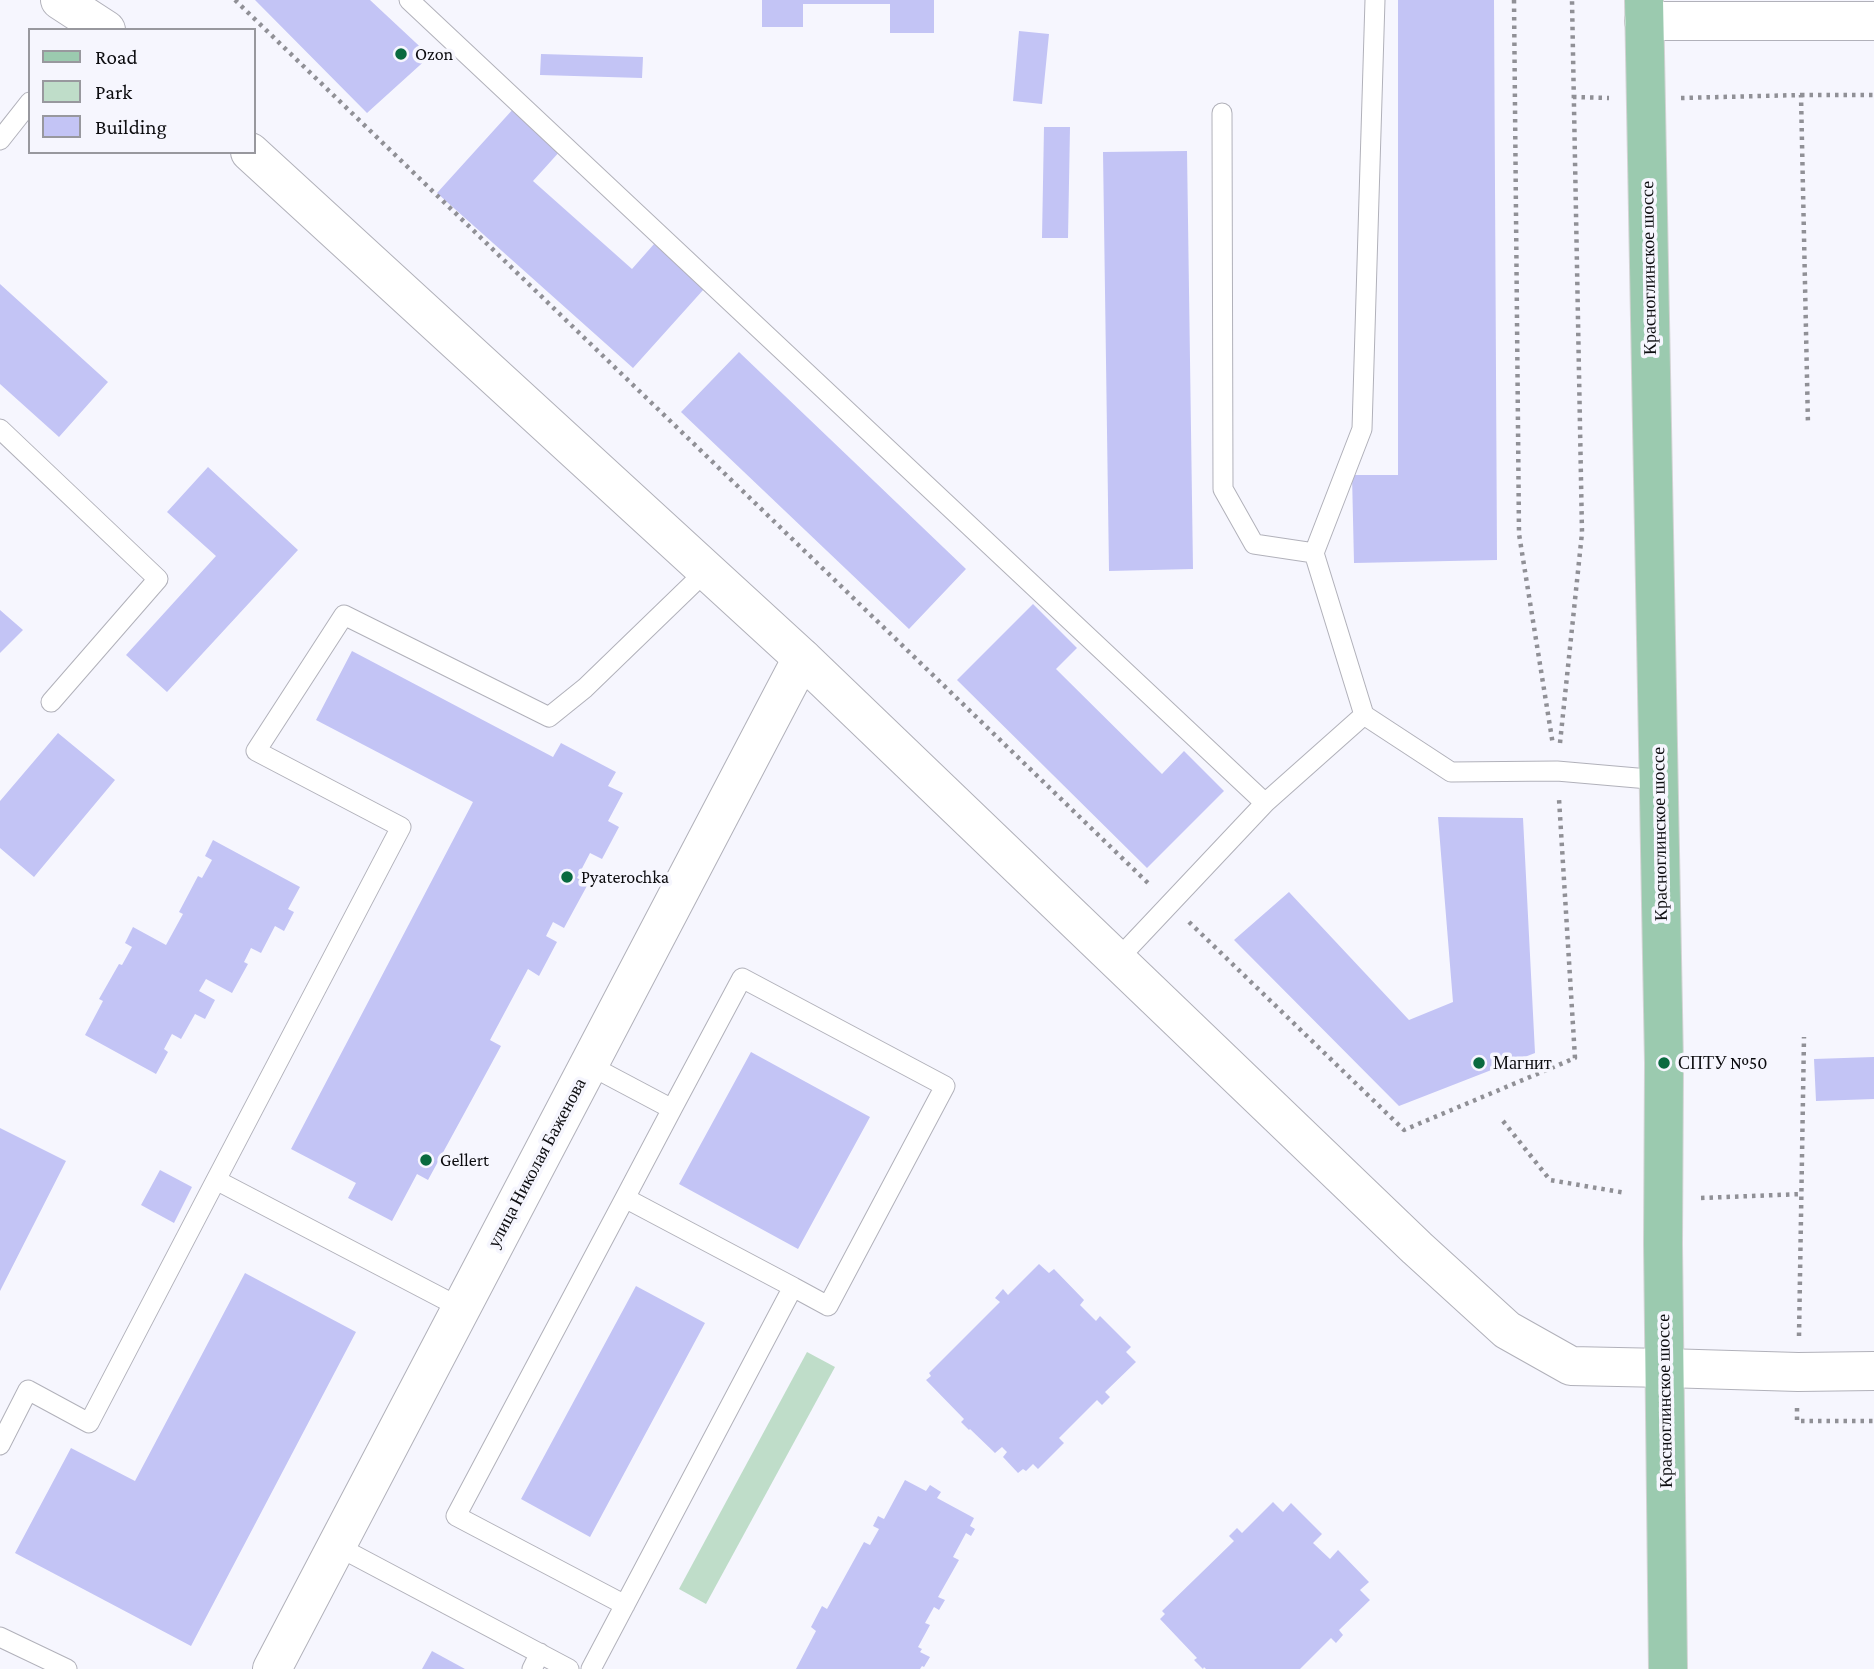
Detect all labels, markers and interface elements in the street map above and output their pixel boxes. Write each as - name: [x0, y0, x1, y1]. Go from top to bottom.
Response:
- legend: [28, 28, 256, 154]
- place label: Ozon: [415, 43, 453, 65]
- text: Road: [95, 45, 138, 69]
- marker: Ozon: [393, 46, 409, 62]
- text: Park: [95, 80, 132, 104]
- text: Building: [95, 115, 167, 139]
- street label: Красноглинское шоссе: [1637, 181, 1661, 355]
- street label: Красноглинское шоссе: [1648, 747, 1672, 921]
- place label: Pyaterochka: [581, 866, 669, 888]
- marker: Pyaterochka: [559, 869, 575, 885]
- place label: Магнит: [1493, 1052, 1552, 1074]
- place label: СПТУ №50: [1678, 1052, 1767, 1074]
- marker: Магнит: [1471, 1055, 1487, 1071]
- marker: СПТУ №50: [1656, 1055, 1672, 1071]
- street label: улица Николая Баженова: [483, 1074, 591, 1252]
- place label: Gellert: [440, 1149, 489, 1171]
- marker: Gellert: [418, 1152, 434, 1168]
- street label: Красноглинское шоссе: [1653, 1314, 1677, 1488]

